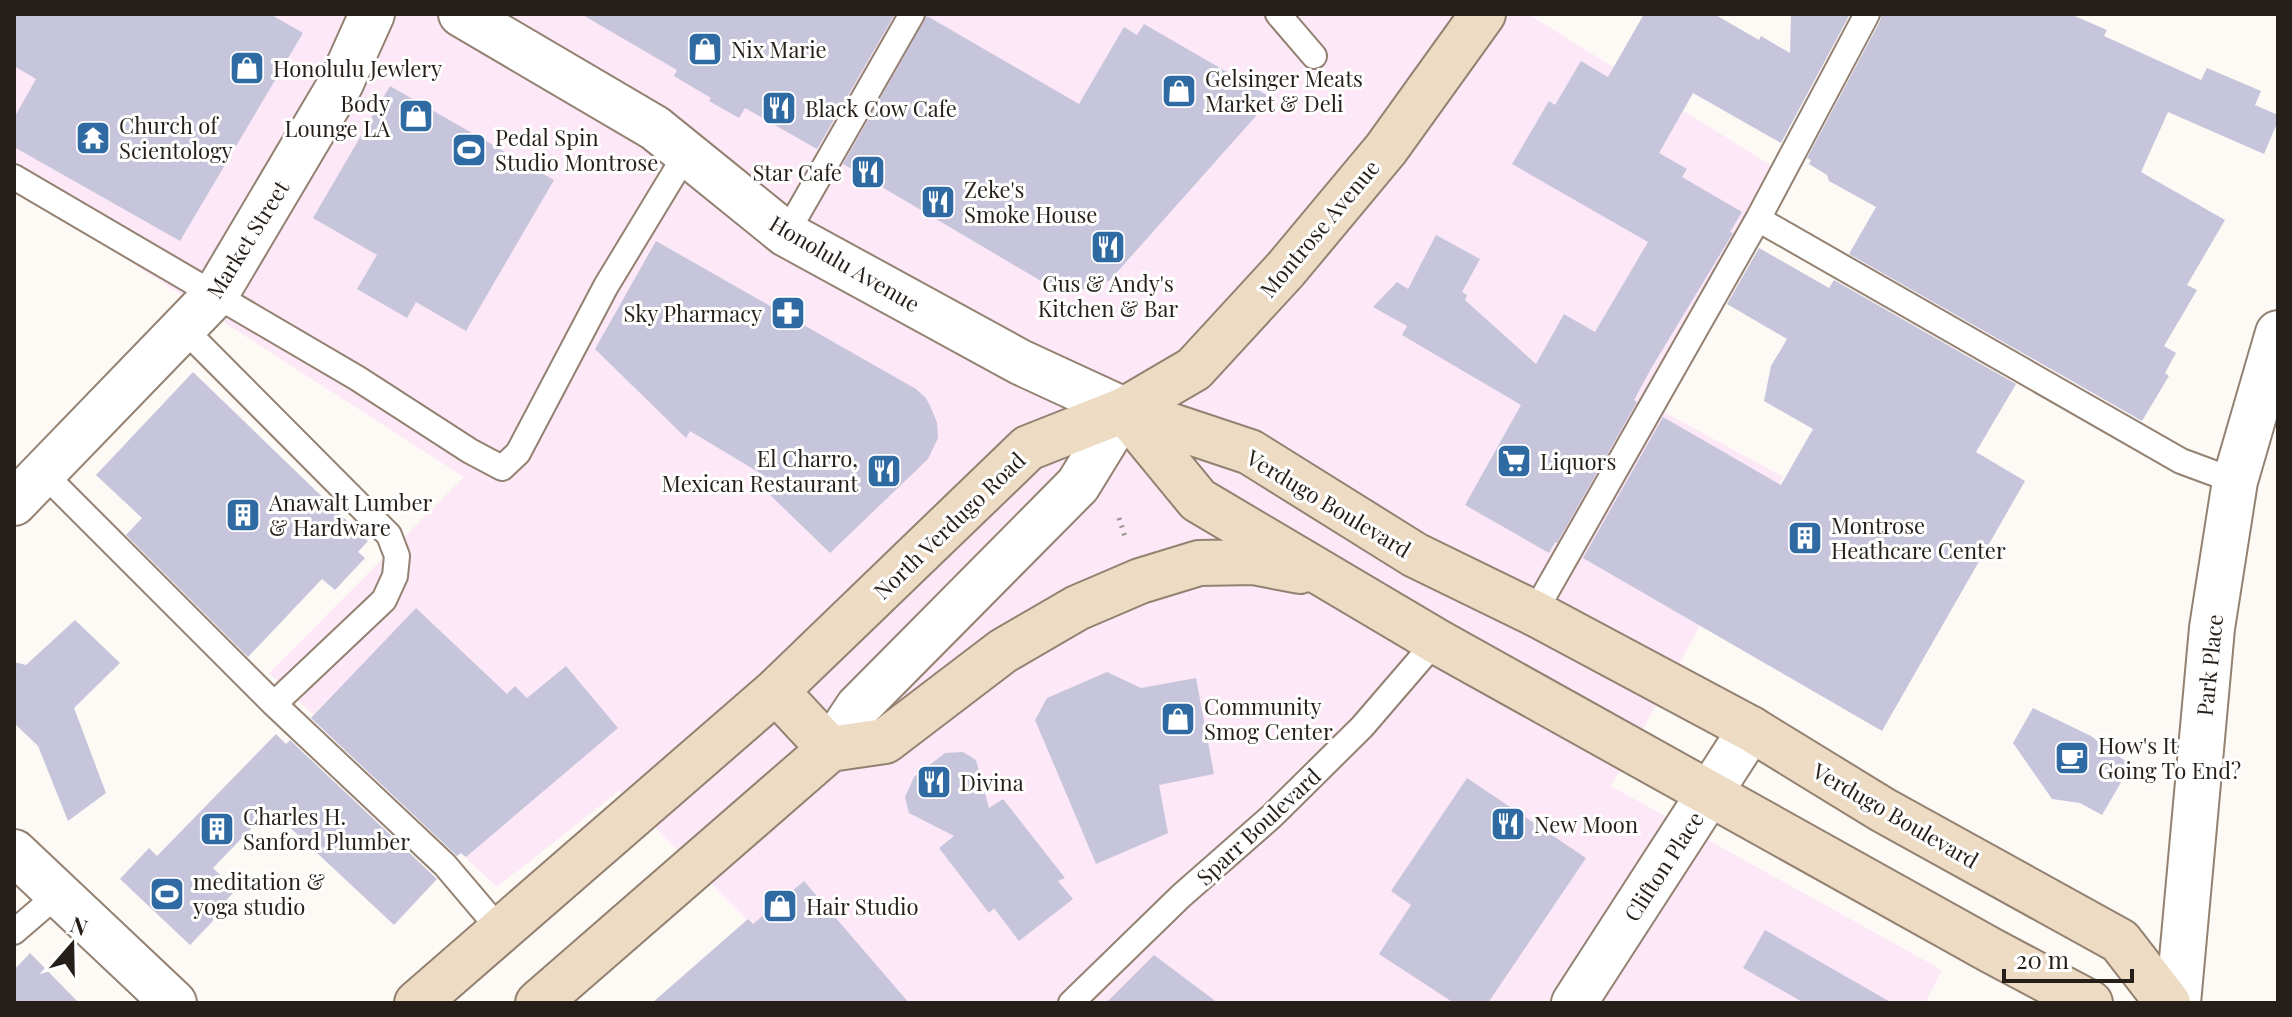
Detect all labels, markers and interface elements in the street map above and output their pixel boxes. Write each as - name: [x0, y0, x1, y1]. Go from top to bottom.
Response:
- shop icon: Nix Marie: [686, 30, 724, 68]
- place label: Nix Marie: [731, 34, 827, 64]
- shop icon: Honolulu Jewlery: [228, 49, 266, 87]
- place label: Honolulu Jewlery: [273, 53, 442, 83]
- place label: Gelsinger Meats Market & Deli: [1205, 63, 1363, 118]
- shop icon: Gelsinger Meats Market & Deli: [1160, 72, 1198, 110]
- place label: Body Lounge LA: [285, 88, 390, 143]
- restaurant icon: Black Cow Cafe: [760, 89, 798, 127]
- place label: Black Cow Cafe: [805, 93, 957, 123]
- shop icon: Body Lounge LA: [397, 97, 435, 135]
- place label: Church of Scientology: [119, 110, 233, 165]
- temple icon: Church of Scientology: [74, 119, 112, 157]
- place label: Pedal Spin Studio Montrose: [495, 122, 658, 177]
- sports icon: Pedal Spin Studio Montrose: [450, 131, 488, 169]
- restaurant icon: Star Cafe: [849, 153, 887, 191]
- street label: Montrose Avenue: [1252, 153, 1386, 303]
- place label: Star Cafe: [752, 157, 842, 187]
- street label: Market Street: [199, 173, 296, 304]
- place label: Zeke's Smoke House: [964, 174, 1097, 229]
- restaurant icon: Zeke's Smoke House: [919, 183, 957, 221]
- street label: Honolulu Avenue: [764, 208, 926, 318]
- restaurant icon: Gus & Andy's Kitchen & Bar: [1089, 228, 1127, 266]
- place label: Gus & Andy's Kitchen & Bar: [1038, 268, 1178, 323]
- pharmacy icon: Sky Pharmacy: [769, 294, 807, 332]
- place label: Sky Pharmacy: [623, 298, 762, 328]
- street label: Verdugo Boulevard: [1240, 441, 1417, 564]
- supermarket icon: Liquors: [1495, 442, 1533, 480]
- place label: El Charro, Mexican Restaurant: [662, 443, 859, 498]
- street label: North Verdugo Road: [867, 445, 1032, 605]
- place label: Liquors: [1540, 446, 1616, 476]
- restaurant icon: El Charro, Mexican Restaurant: [865, 452, 903, 490]
- place label: Anawalt Lumber & Hardware: [268, 487, 433, 542]
- building icon: Anawalt Lumber & Hardware: [224, 496, 262, 534]
- place label: Montrose Heathcare Center: [1831, 510, 2006, 565]
- building icon: Montrose Heathcare Center: [1786, 519, 1824, 557]
- street label: Park Place: [2189, 613, 2229, 717]
- place label: Community Smog Center: [1204, 691, 1333, 746]
- shop icon: Community Smog Center: [1159, 700, 1197, 738]
- place label: How's It Going To End?: [2098, 730, 2241, 785]
- cafe icon: How's It Going To End?: [2053, 739, 2091, 777]
- street label: Verdugo Boulevard: [1807, 755, 1985, 875]
- street label: Sparr Boulevard: [1189, 760, 1327, 891]
- restaurant icon: Divina: [915, 763, 953, 801]
- place label: Divina: [960, 767, 1024, 797]
- place label: Charles H. Sanford Plumber: [243, 801, 410, 856]
- restaurant icon: New Moon: [1489, 805, 1527, 843]
- street label: Clifton Place: [1616, 805, 1710, 927]
- place label: New Moon: [1534, 809, 1638, 839]
- building icon: Charles H. Sanford Plumber: [198, 810, 236, 848]
- place label: meditation & yoga studio: [192, 866, 325, 921]
- sports icon: meditation & yoga studio: [148, 875, 186, 913]
- shop icon: Hair Studio: [761, 887, 799, 925]
- place label: Hair Studio: [806, 891, 919, 921]
- north arrow: [32, 905, 112, 985]
- text: N: [67, 908, 92, 942]
- scale bar: [2004, 933, 2132, 983]
- text: 20 m: [2016, 943, 2069, 975]

